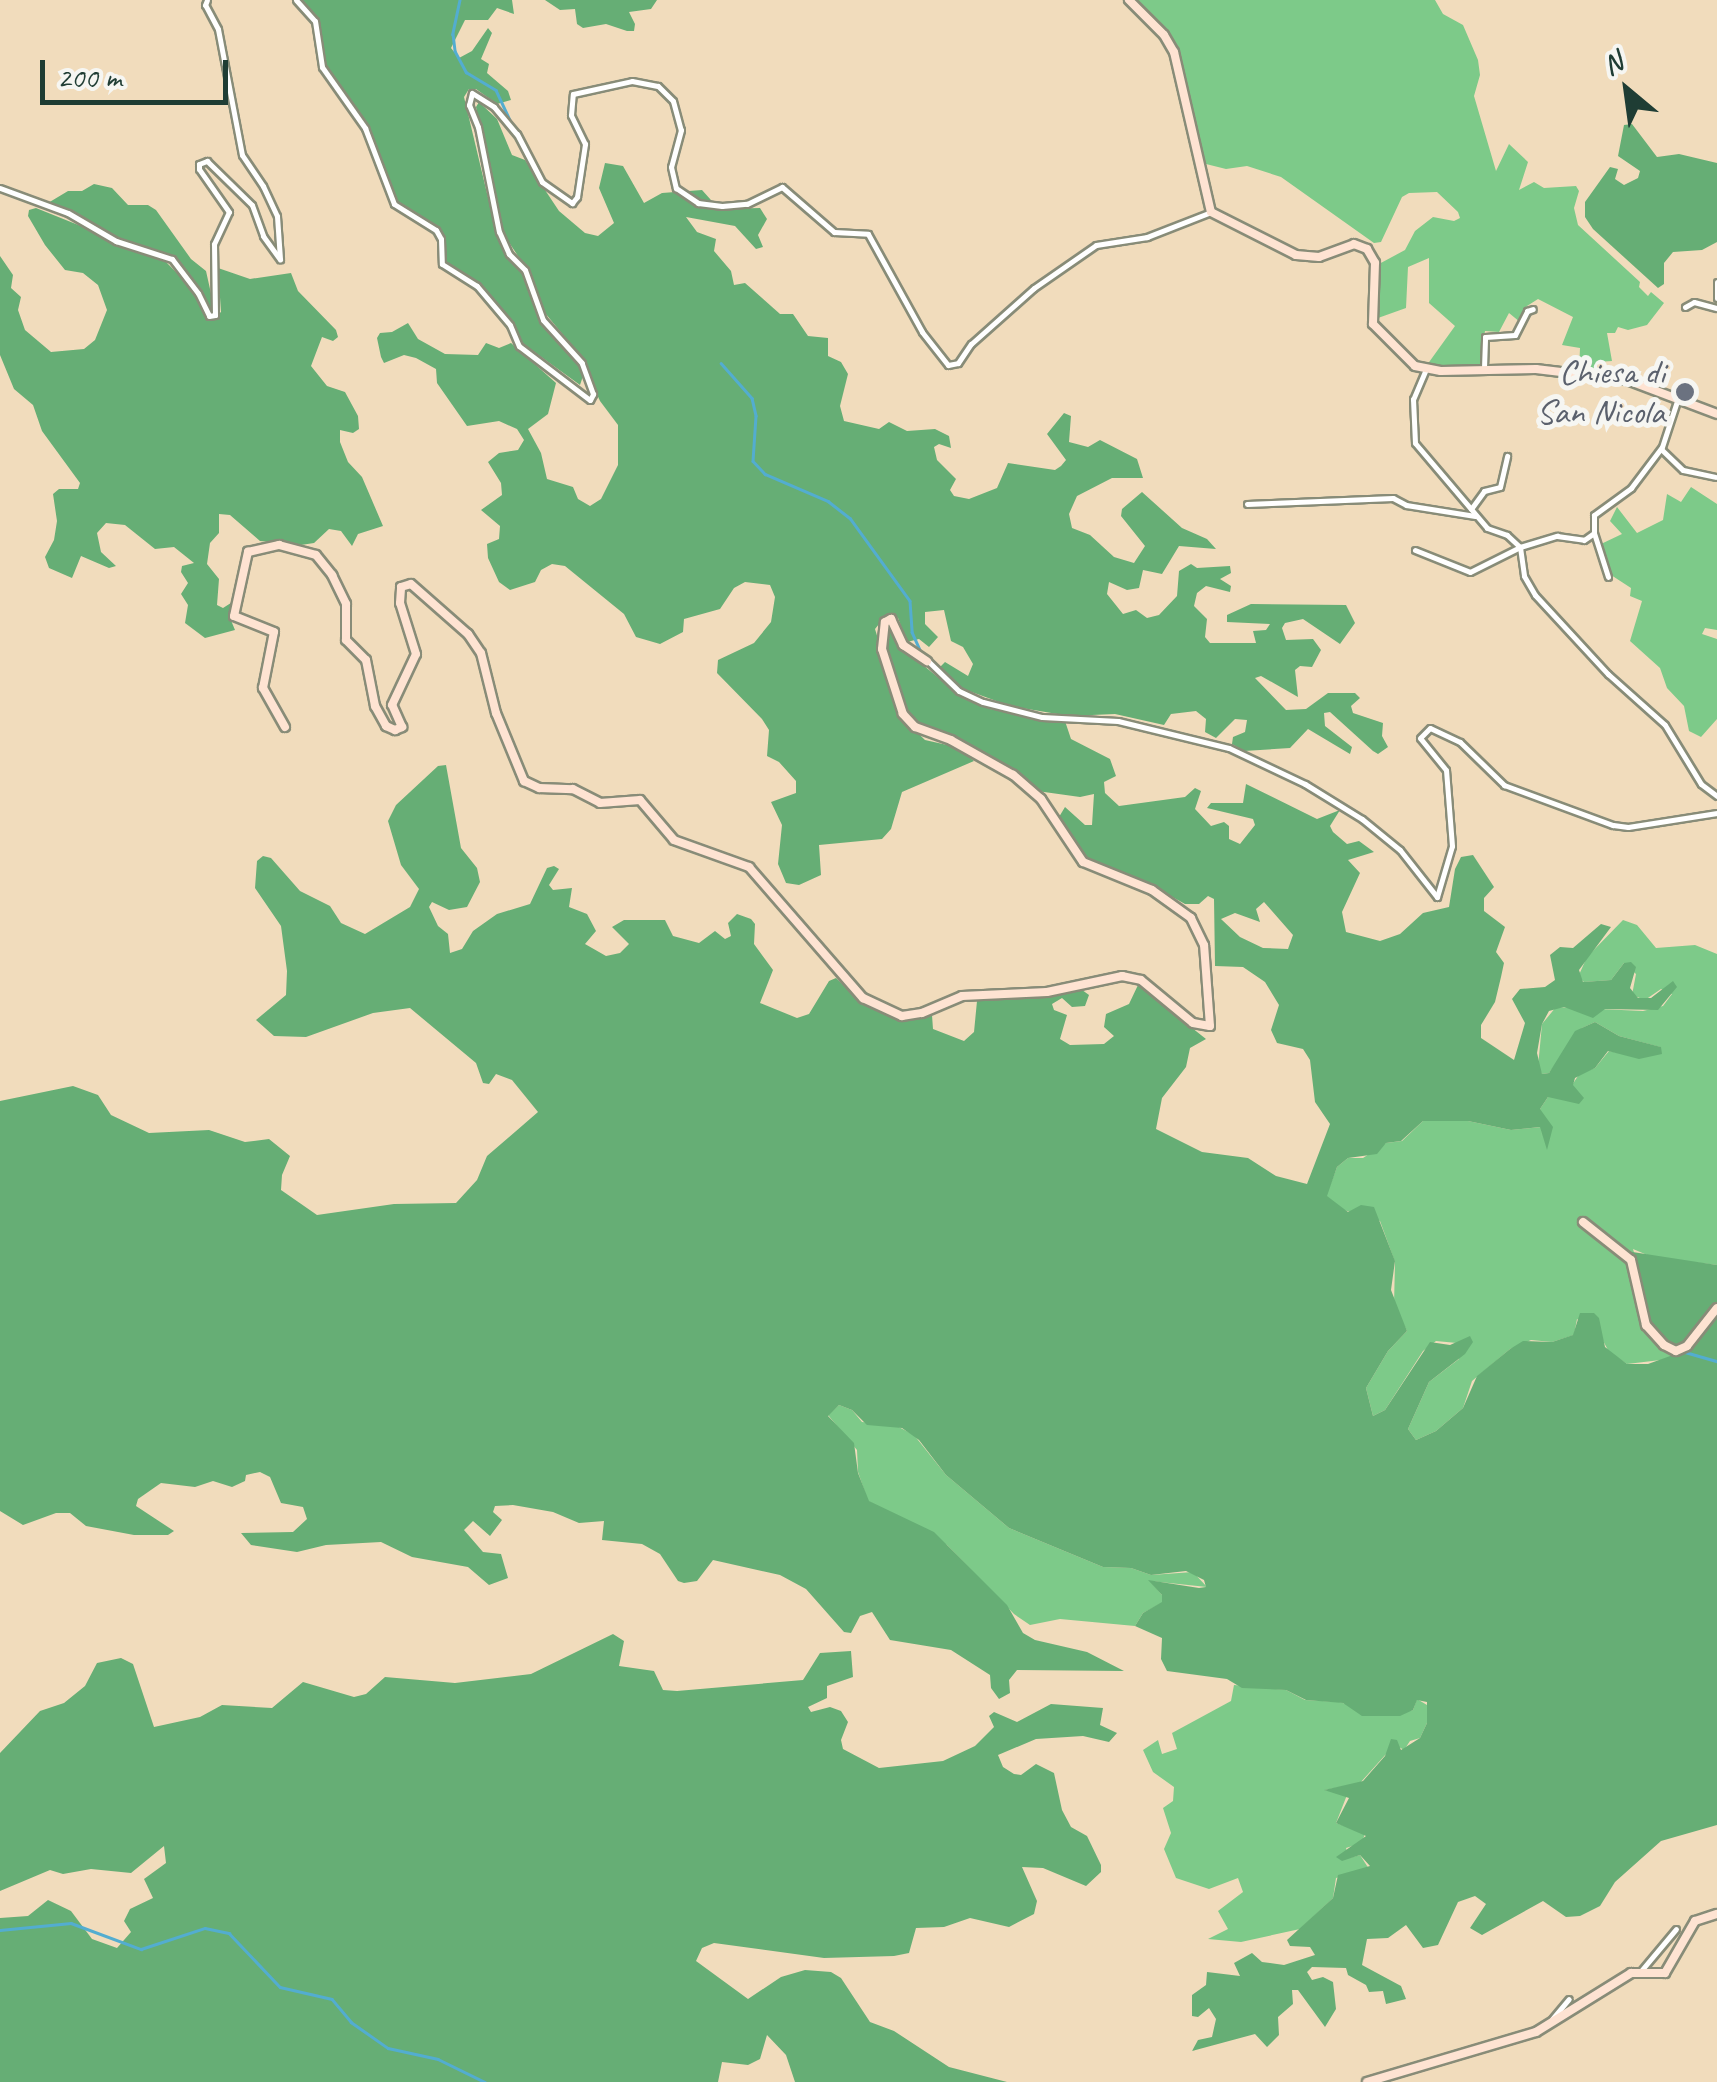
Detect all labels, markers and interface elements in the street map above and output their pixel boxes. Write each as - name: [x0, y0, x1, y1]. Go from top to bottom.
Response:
- scale bar: [45, 40, 232, 102]
- north arrow: [1577, 40, 1677, 140]
- text: N: [1596, 44, 1628, 83]
- text: 200 m: [57, 58, 122, 96]
- place label: Chiesa di San Nicola: [1536, 351, 1665, 433]
- marker: Chiesa di San Nicola: [1674, 381, 1696, 403]

